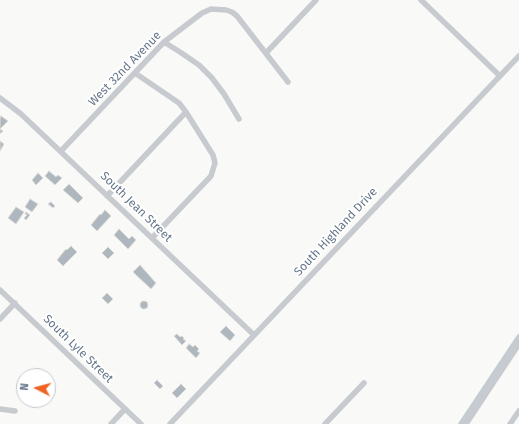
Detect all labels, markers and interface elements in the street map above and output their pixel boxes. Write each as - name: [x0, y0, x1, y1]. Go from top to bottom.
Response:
- street label: West 32nd Avenue: [86, 29, 164, 109]
- street label: South Jean Street: [97, 169, 175, 245]
- street label: South Highland Drive: [291, 185, 381, 279]
- street label: South Lyle Street: [40, 312, 116, 386]
- north arrow: [16, 368, 56, 408]
- text: N: [18, 382, 31, 391]

